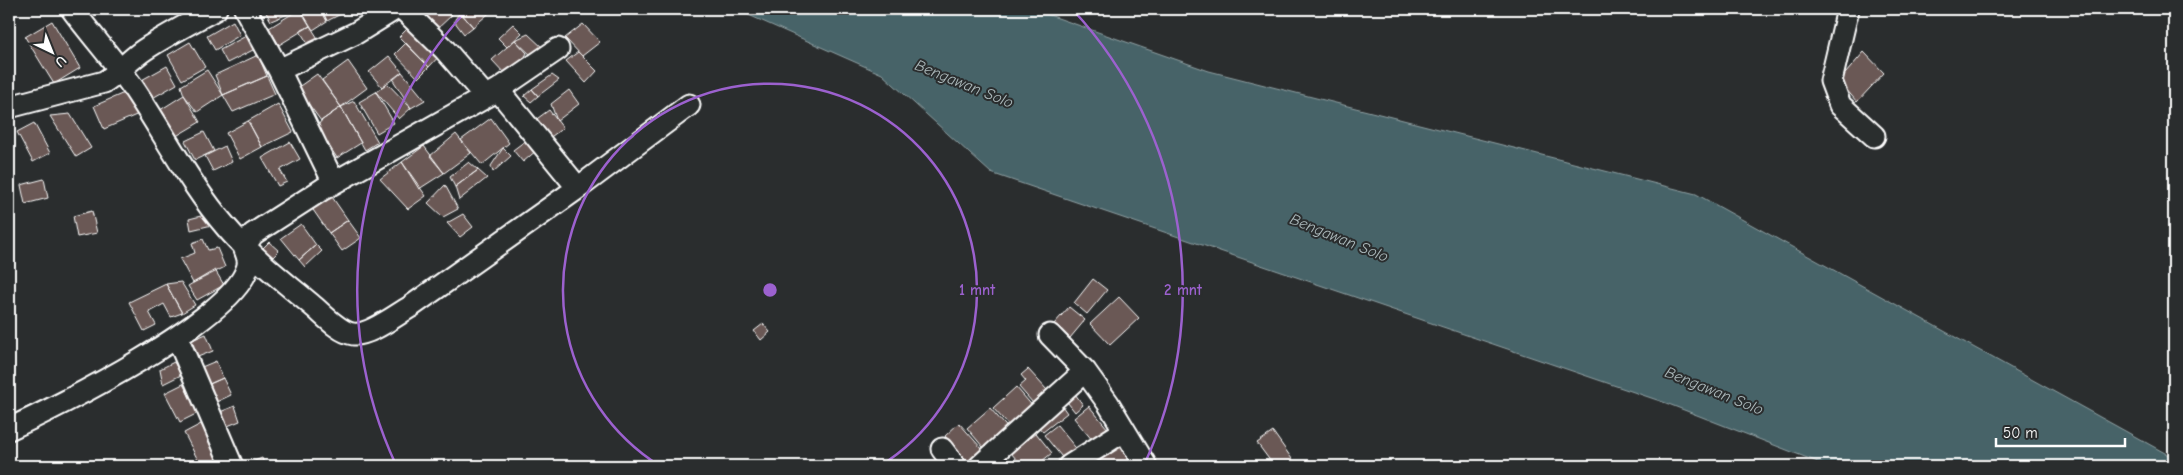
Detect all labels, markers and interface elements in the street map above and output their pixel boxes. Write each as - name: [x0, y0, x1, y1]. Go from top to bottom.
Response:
- north arrow: [28, 28, 78, 78]
- text: U: [51, 52, 70, 71]
- water label: Bengawan Solo: [912, 56, 1016, 112]
- water label: Bengawan Solo: [1287, 210, 1391, 266]
- centre of rings: [761, 281, 779, 299]
- text: 1 mnt: [959, 281, 996, 299]
- text: 2 mnt: [1164, 281, 1203, 299]
- water label: Bengawan Solo: [1662, 363, 1766, 419]
- scale bar: [1996, 415, 2124, 447]
- text: 50 m: [2003, 424, 2038, 442]

